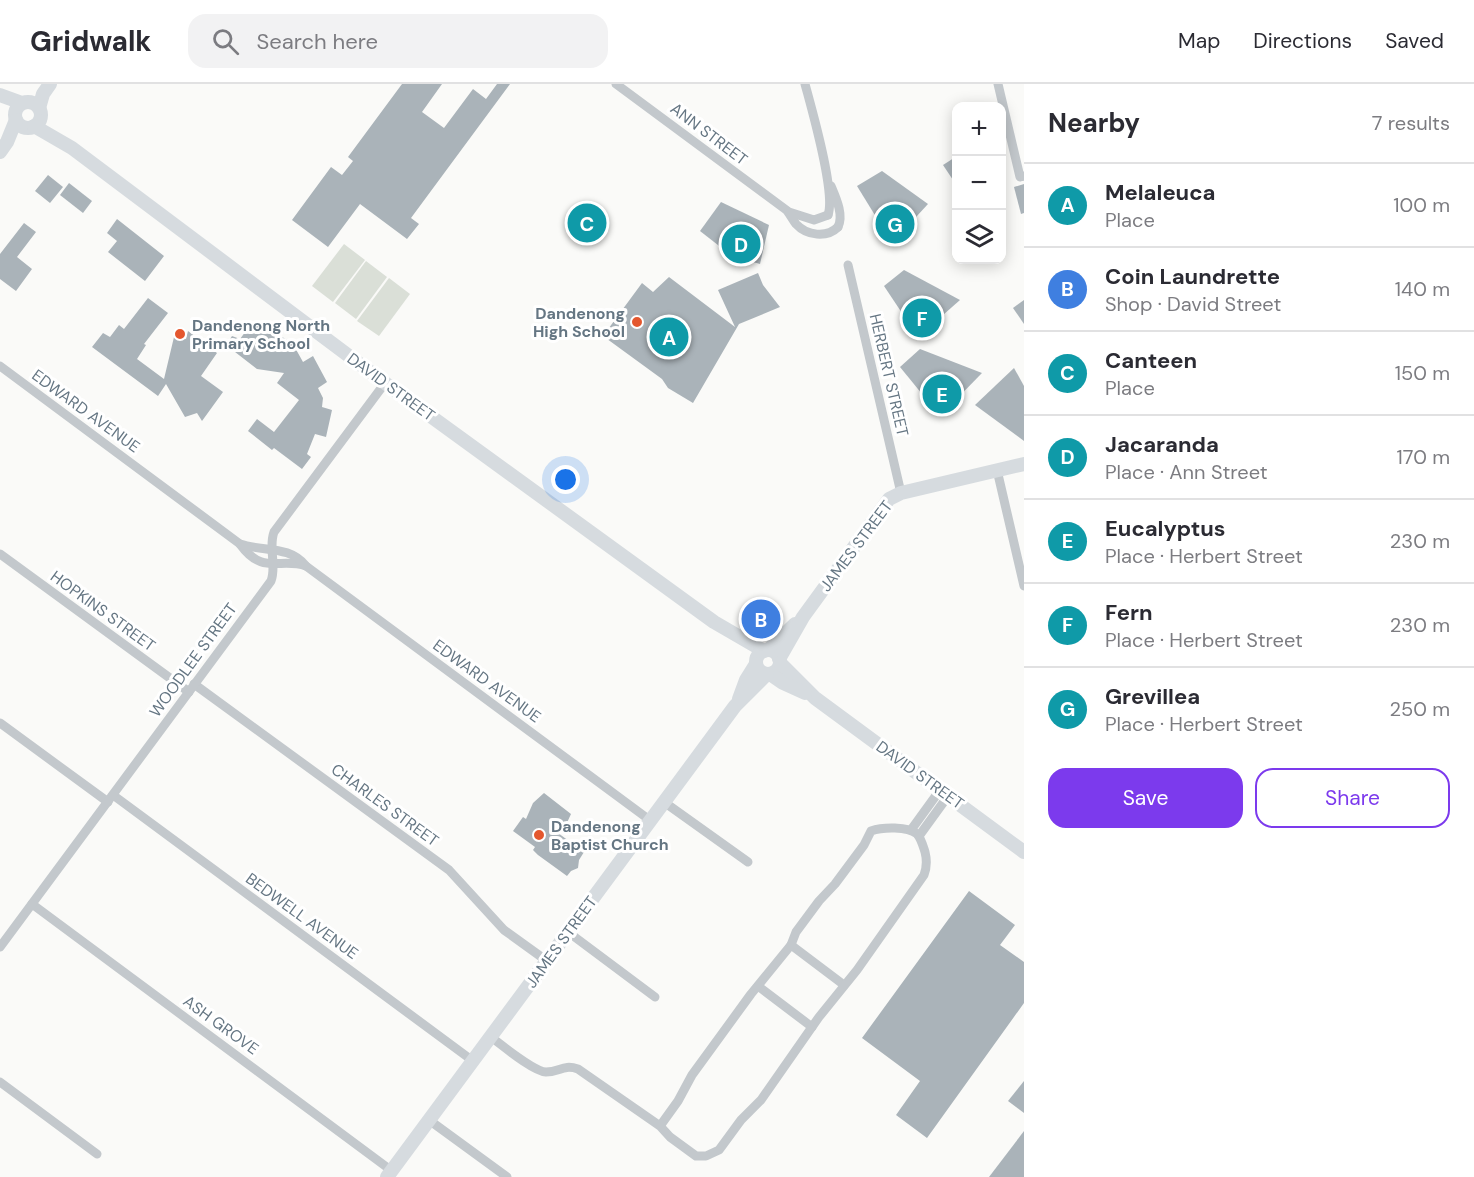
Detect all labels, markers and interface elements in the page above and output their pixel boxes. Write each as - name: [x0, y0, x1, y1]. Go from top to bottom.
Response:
- search box: [188, 14, 608, 68]
- text: Gridwalk: [30, 23, 152, 60]
- icon: search: [209, 25, 242, 58]
- text: Search here: [257, 27, 378, 56]
- text: Map: [1178, 27, 1220, 55]
- text: Directions: [1253, 27, 1352, 55]
- text: Saved: [1385, 27, 1444, 55]
- street label: ANN STREET: [666, 98, 752, 170]
- map controls: [952, 102, 1006, 264]
- button: +: [952, 102, 1006, 156]
- text: Nearby: [1048, 106, 1140, 140]
- text: 7 results: [1372, 110, 1450, 136]
- button: −: [952, 156, 1006, 210]
- text: Melaleuca: [1105, 178, 1215, 207]
- text: A: [1060, 192, 1075, 218]
- text: 100 m: [1393, 192, 1450, 218]
- pin: C: [568, 200, 606, 246]
- pin: G: [876, 202, 914, 246]
- text: Place: [1105, 207, 1155, 233]
- button: layers: [952, 210, 1006, 264]
- pin: D: [722, 222, 760, 266]
- text: Coin Laundrette: [1105, 262, 1280, 291]
- text: B: [1061, 276, 1074, 302]
- text: 140 m: [1395, 276, 1450, 302]
- text: Shop · David Street: [1105, 291, 1281, 317]
- pin: F: [902, 296, 942, 340]
- place label: Dandenong High School: [533, 303, 625, 342]
- street label: HERBERT STREET: [865, 312, 913, 438]
- pin: A: [650, 314, 688, 360]
- place label: Dandenong North Primary School: [192, 315, 330, 354]
- marker: Dandenong High School: [630, 315, 644, 329]
- marker: Dandenong North Primary School: [173, 327, 187, 341]
- text: Canteen: [1105, 346, 1197, 375]
- street label: DAVID STREET: [343, 348, 439, 426]
- text: C: [1060, 360, 1075, 386]
- text: 150 m: [1395, 360, 1450, 386]
- street label: EDWARD AVENUE: [28, 365, 144, 457]
- pin: E: [922, 372, 962, 416]
- text: Place: [1105, 375, 1155, 401]
- text: Jacaranda: [1105, 430, 1219, 459]
- text: D: [1060, 444, 1075, 470]
- text: 170 m: [1397, 444, 1450, 470]
- text: Place · Ann Street: [1105, 459, 1268, 485]
- your location: [551, 465, 580, 494]
- street label: JAMES STREET: [815, 496, 897, 596]
- text: Eucalyptus: [1105, 514, 1226, 543]
- text: E: [1062, 528, 1073, 554]
- text: 230 m: [1390, 528, 1450, 554]
- text: Place · Herbert Street: [1105, 543, 1303, 569]
- street label: HOPKINS STREET: [46, 566, 160, 656]
- pin: B: [742, 596, 780, 642]
- text: Fern: [1105, 598, 1152, 627]
- street label: WOODLEE STREET: [144, 599, 242, 721]
- text: F: [1062, 612, 1073, 638]
- text: 230 m: [1390, 612, 1450, 638]
- text: Place · Herbert Street: [1105, 627, 1303, 653]
- street label: EDWARD AVENUE: [429, 635, 545, 727]
- text: Grevillea: [1105, 682, 1200, 711]
- text: G: [1060, 696, 1075, 722]
- text: 250 m: [1389, 696, 1450, 722]
- text: Place · Herbert Street: [1105, 711, 1303, 737]
- street label: DAVID STREET: [872, 736, 968, 814]
- street label: CHARLES STREET: [327, 759, 443, 851]
- button: Save: [1048, 768, 1243, 828]
- button: Share: [1255, 768, 1450, 828]
- place label: Dandenong Baptist Church: [551, 816, 669, 855]
- marker: Dandenong Baptist Church: [532, 828, 546, 842]
- street label: BEDWELL AVENUE: [241, 868, 363, 964]
- street label: JAMES STREET: [521, 892, 601, 992]
- street label: ASH GROVE: [179, 991, 263, 1059]

